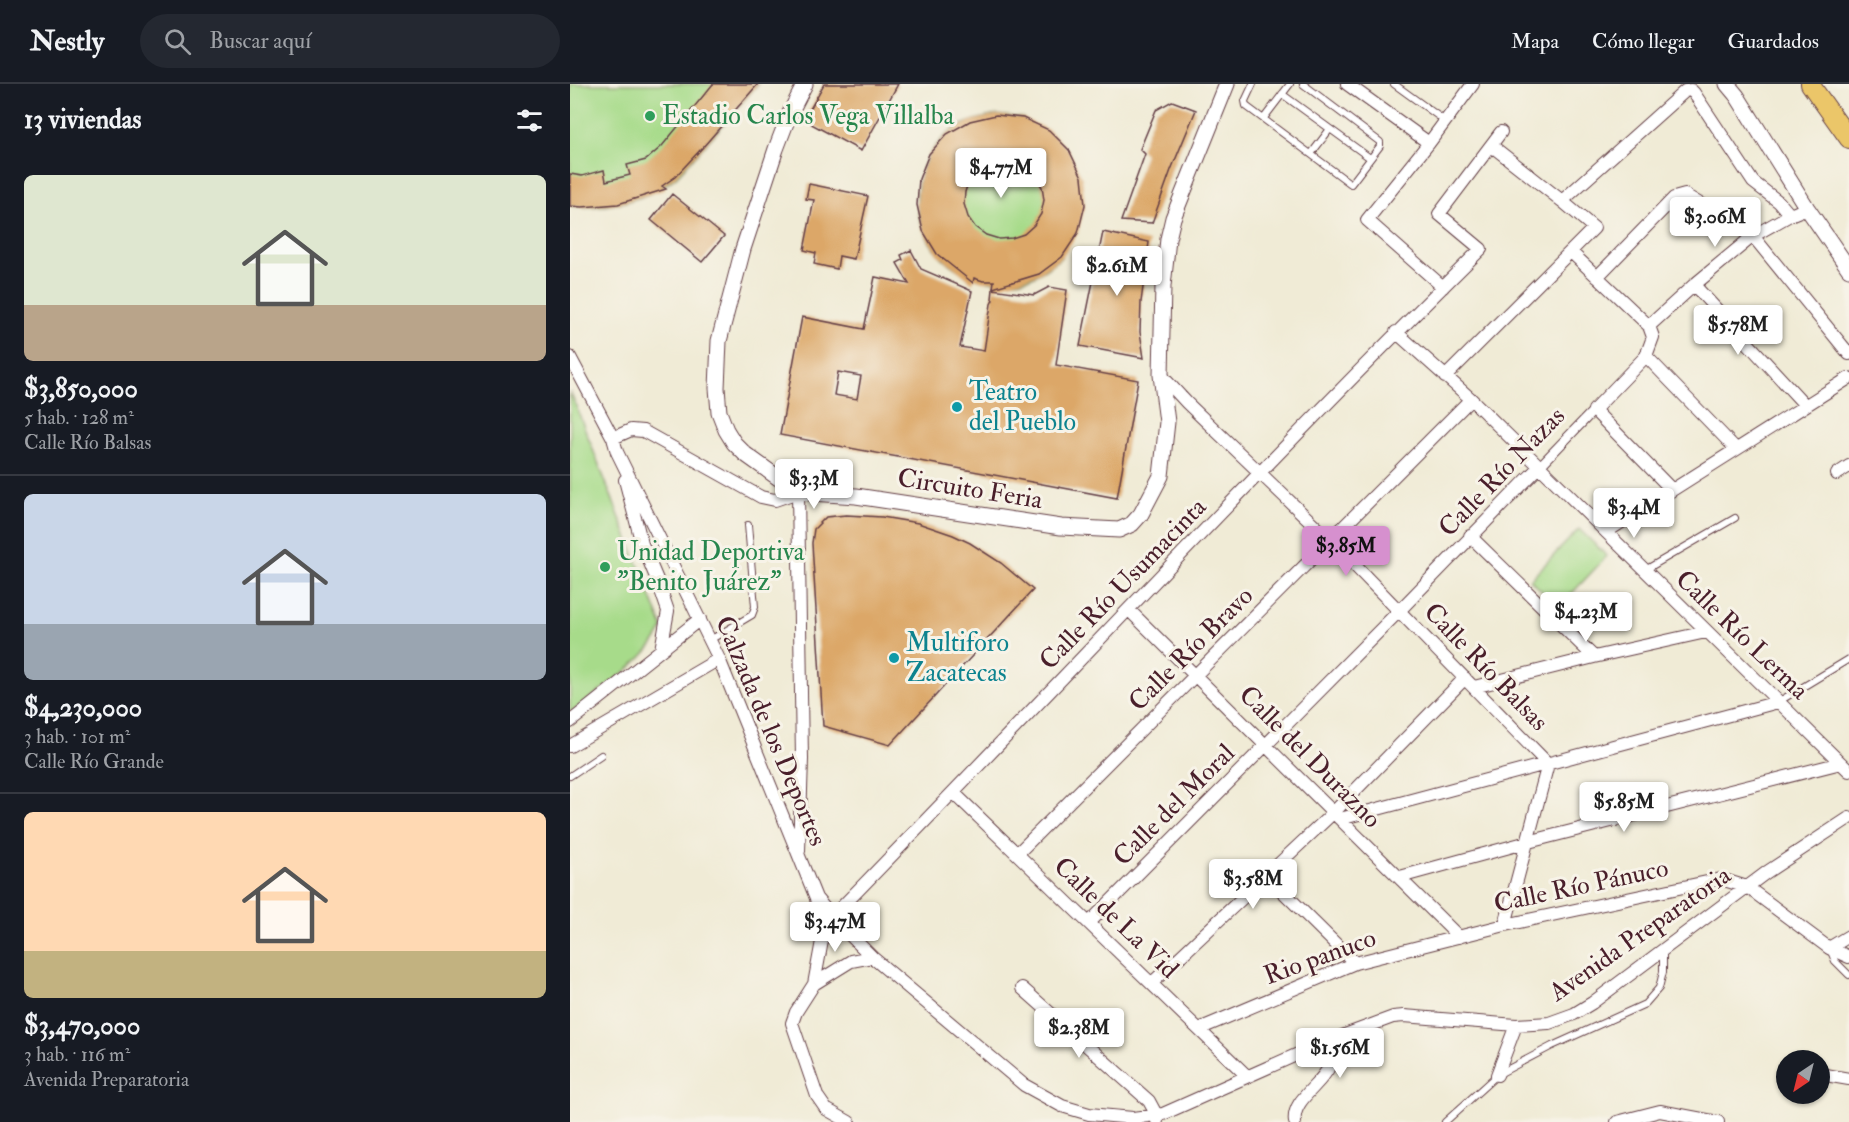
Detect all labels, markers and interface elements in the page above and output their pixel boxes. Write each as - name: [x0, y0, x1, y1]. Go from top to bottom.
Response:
- search box: [140, 14, 560, 68]
- text: Nestly: [30, 24, 104, 59]
- icon: search: [161, 25, 194, 58]
- text: Buscar aquí: [209, 27, 311, 55]
- text: Mapa: [1511, 28, 1559, 55]
- text: Cómo llegar: [1592, 28, 1695, 55]
- text: Guardados: [1728, 28, 1819, 55]
- place label: Estadio Carlos Vega Villalba: [662, 100, 955, 132]
- text: 13 viviendas: [24, 104, 141, 136]
- icon: filters: [513, 104, 546, 137]
- marker: Estadio Carlos Vega Villalba: [643, 109, 657, 123]
- pin: $4.77M: [952, 148, 1050, 199]
- text: $4.77M: [969, 155, 1033, 180]
- pin: $3.06M: [1666, 197, 1764, 248]
- text: $3.06M: [1684, 204, 1746, 229]
- icon: home: [231, 214, 339, 322]
- pin: $2.61M: [1068, 246, 1166, 297]
- text: $2.61M: [1086, 253, 1148, 278]
- pin: $5.78M: [1689, 305, 1787, 356]
- text: $5.78M: [1708, 312, 1768, 337]
- text: $3,850,000: [24, 373, 138, 405]
- place label: Teatro del Pueblo: [969, 376, 1076, 438]
- marker: Teatro del Pueblo: [950, 400, 964, 414]
- street label: Calle Río Nazas: [1432, 400, 1572, 544]
- text: 5 hab. · 128 m²: [24, 405, 134, 430]
- text: Calle Río Balsas: [24, 430, 151, 455]
- pin: $3.3M: [772, 459, 856, 510]
- street label: Circuito Feria: [895, 462, 1045, 516]
- text: $3.3M: [789, 466, 839, 491]
- pin: $3.4M: [1592, 488, 1676, 539]
- street label: Calle Río Usumacinta: [1033, 491, 1213, 677]
- text: $3.4M: [1607, 495, 1661, 520]
- pin: $3.85M: [1297, 526, 1395, 577]
- icon: home: [231, 533, 339, 641]
- text: $3.85M: [1316, 533, 1376, 558]
- place label: Unidad Deportiva "Benito Juárez": [617, 536, 805, 598]
- marker: Unidad Deportiva "Benito Juárez": [598, 560, 612, 574]
- street label: Calle Río Lerma: [1669, 563, 1815, 707]
- street label: Calle Río Bravo: [1122, 580, 1260, 718]
- pin: $4.23M: [1537, 592, 1635, 643]
- street label: Calle Río Balsas: [1417, 596, 1555, 738]
- text: $4.23M: [1554, 599, 1618, 624]
- street label: Calzada de los Deportes: [707, 611, 834, 851]
- place label: Multiforo Zacatecas: [906, 627, 1009, 689]
- marker: Multiforo Zacatecas: [887, 651, 901, 665]
- street label: Calle del Durazno: [1232, 679, 1388, 835]
- text: $4,230,000: [24, 692, 142, 724]
- text: 3 hab. · 101 m²: [24, 724, 130, 749]
- street label: Calle del Moral: [1106, 737, 1242, 873]
- text: Calle Río Grande: [24, 749, 164, 774]
- pin: $5.85M: [1575, 782, 1673, 833]
- text: $5.85M: [1593, 789, 1655, 814]
- street label: Calle de La Vid: [1047, 850, 1185, 986]
- icon: home: [231, 851, 339, 959]
- street label: Calle Río Pánuco: [1491, 852, 1671, 920]
- pin: $3.58M: [1204, 859, 1302, 910]
- street label: Avenida Preparatoria: [1542, 859, 1738, 1010]
- text: $3.58M: [1223, 866, 1283, 891]
- pin: $3.47M: [786, 902, 884, 953]
- text: $3.47M: [804, 909, 866, 934]
- street label: Rio panuco: [1260, 922, 1381, 993]
- pin: $2.38M: [1030, 1008, 1128, 1059]
- text: $3,470,000: [24, 1010, 140, 1042]
- text: $2.38M: [1048, 1015, 1110, 1040]
- pin: $1.56M: [1291, 1028, 1389, 1079]
- text: $1.56M: [1310, 1035, 1370, 1060]
- text: 3 hab. · 116 m²: [24, 1042, 130, 1067]
- north arrow: [1776, 1050, 1830, 1104]
- map controls: [1776, 1050, 1830, 1104]
- text: Avenida Preparatoria: [24, 1067, 189, 1092]

